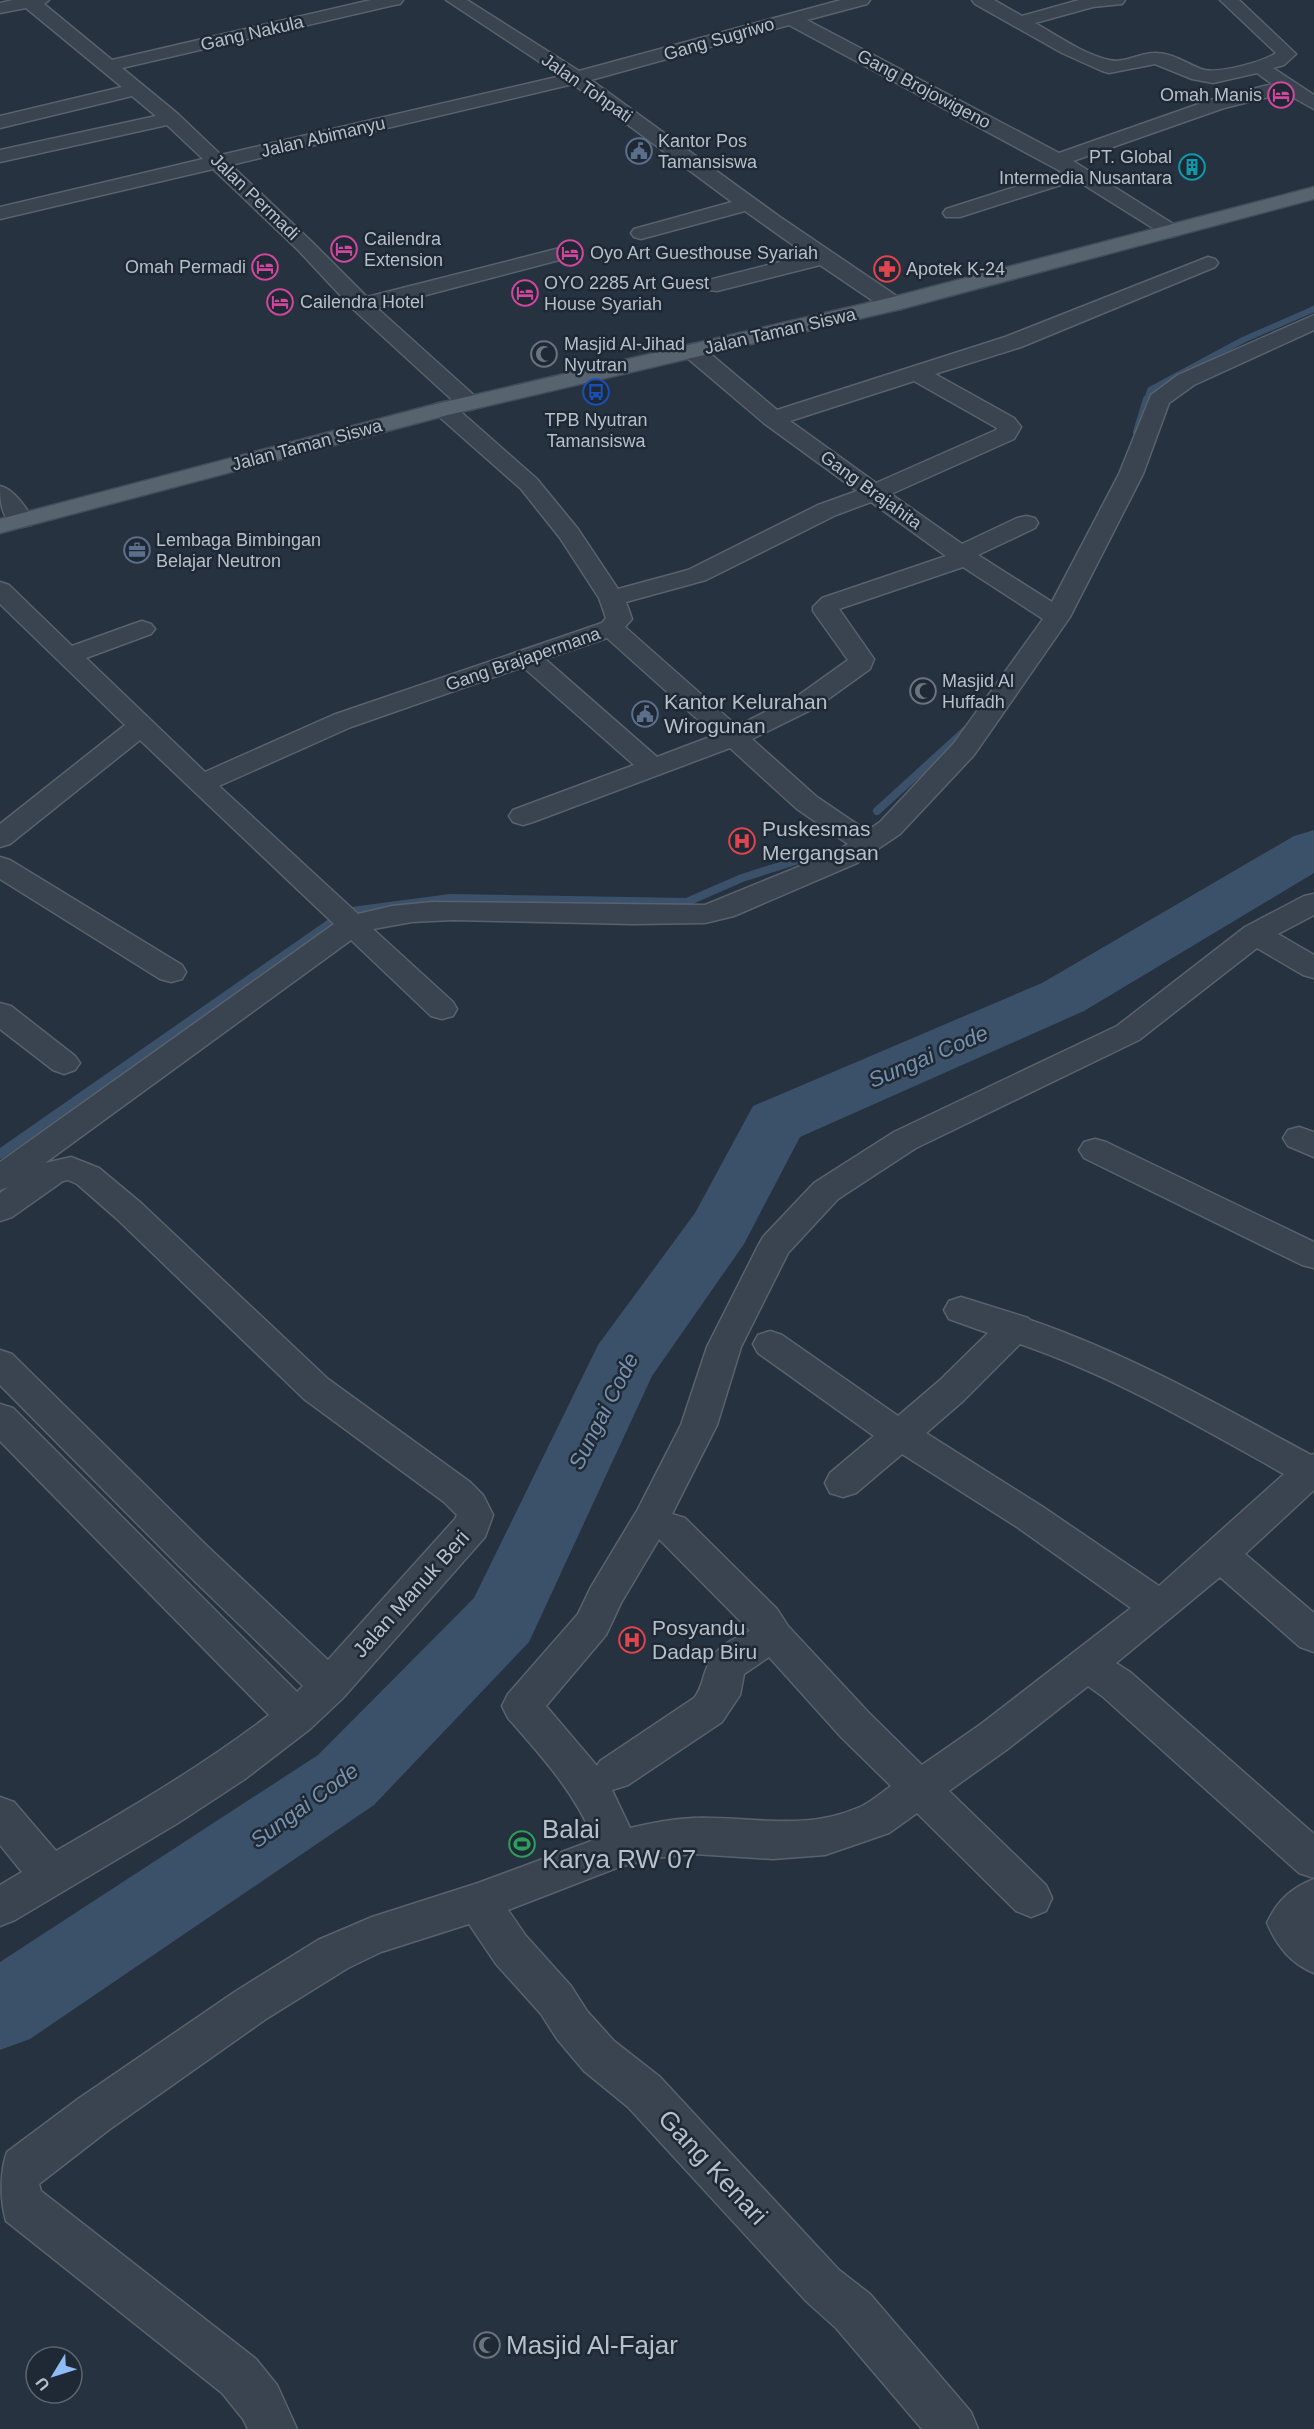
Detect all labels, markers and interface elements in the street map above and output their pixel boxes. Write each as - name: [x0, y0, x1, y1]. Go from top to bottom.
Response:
- street label: Gang Nakula: [199, 11, 306, 55]
- street label: Gang Sugriwo: [661, 14, 777, 64]
- street label: Gang Brojowigeno: [854, 45, 994, 133]
- street label: Jalan Tohpati: [538, 49, 636, 127]
- hotel icon: Omah Manis: [1266, 80, 1296, 110]
- place label: Omah Manis: [1160, 85, 1262, 105]
- street label: Jalan Abimanyu: [259, 113, 387, 161]
- place label: Kantor Pos Tamansiswa: [658, 131, 758, 172]
- public building icon: Kantor Pos Tamansiswa: [624, 136, 654, 166]
- place label: PT. Global Intermedia Nusantara: [999, 147, 1173, 188]
- street label: Jalan Permadi: [207, 150, 303, 244]
- building icon: PT. Global Intermedia Nusantara: [1177, 152, 1207, 182]
- place label: Cailendra Extension: [364, 229, 443, 270]
- hotel icon: Cailendra Extension: [329, 234, 359, 264]
- hotel icon: Oyo Art Guesthouse Syariah: [555, 238, 585, 268]
- place label: Oyo Art Guesthouse Syariah: [590, 243, 818, 263]
- hotel icon: Omah Permadi: [250, 252, 280, 282]
- pharmacy icon: Apotek K-24: [872, 254, 902, 284]
- place label: Omah Permadi: [125, 257, 246, 277]
- place label: Apotek K-24: [906, 259, 1005, 279]
- place label: OYO 2285 Art Guest House Syariah: [544, 273, 709, 314]
- hotel icon: OYO 2285 Art Guest House Syariah: [510, 278, 540, 308]
- hotel icon: Cailendra Hotel: [265, 287, 295, 317]
- place label: Cailendra Hotel: [300, 292, 424, 312]
- street label: Jalan Taman Siswa: [702, 304, 859, 358]
- place label: Masjid Al-Jihad Nyutran: [564, 334, 685, 375]
- mosque icon: Masjid Al-Jihad Nyutran: [529, 339, 559, 369]
- bus stop icon: TPB Nyutran Tamansiswa: [581, 377, 611, 407]
- place label: TPB Nyutran Tamansiswa: [544, 410, 648, 451]
- street label: Jalan Taman Siswa: [230, 415, 385, 475]
- street label: Gang Brajahita: [817, 447, 926, 534]
- place label: Lembaga Bimbingan Belajar Neutron: [156, 530, 321, 571]
- office icon: Lembaga Bimbingan Belajar Neutron: [122, 535, 152, 565]
- street label: Gang Brajapermana: [443, 623, 604, 695]
- place label: Masjid Al Huffadh: [942, 671, 1014, 712]
- mosque icon: Masjid Al Huffadh: [908, 676, 938, 706]
- place label: Kantor Kelurahan Wirogunan: [664, 690, 827, 737]
- public building icon: Kantor Kelurahan Wirogunan: [630, 699, 660, 729]
- place label: Puskesmas Mergangsan: [762, 817, 879, 864]
- hospital icon: Puskesmas Mergangsan: [727, 826, 757, 856]
- water label: Sungai Code: [865, 1020, 992, 1093]
- water label: Sungai Code: [563, 1349, 643, 1474]
- street label: Jalan Manuk Beri: [348, 1526, 473, 1662]
- place label: Posyandu Dadap Biru: [652, 1616, 757, 1663]
- hospital icon: Posyandu Dadap Biru: [617, 1625, 647, 1655]
- water label: Sungai Code: [245, 1758, 363, 1853]
- place label: Balai Karya RW 07: [542, 1814, 696, 1874]
- sports icon: Balai Karya RW 07: [507, 1829, 537, 1859]
- street label: Gang Kenari: [652, 2103, 774, 2231]
- mosque icon: Masjid Al-Fajar: [472, 2330, 502, 2360]
- place label: Masjid Al-Fajar: [506, 2330, 678, 2360]
- north arrow: [24, 2345, 84, 2405]
- text: U: [32, 2374, 53, 2394]

